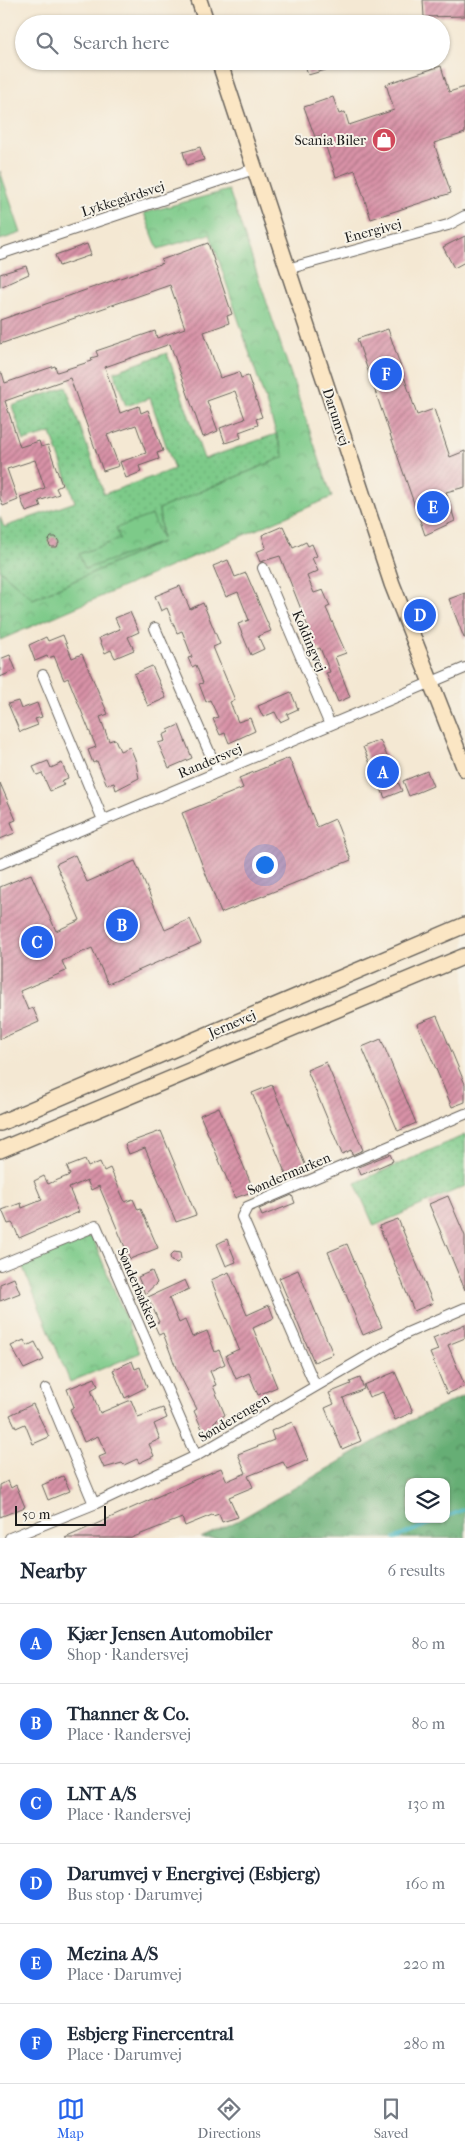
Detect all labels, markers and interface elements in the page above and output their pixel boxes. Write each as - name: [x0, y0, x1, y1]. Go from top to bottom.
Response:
- search box: [15, 15, 450, 70]
- icon: search: [33, 29, 61, 57]
- text: Search here: [73, 32, 169, 54]
- shop icon: Scania Biler: [371, 127, 397, 153]
- place label: Scania Biler: [294, 132, 366, 149]
- street label: Lykkegårdsvej: [79, 178, 167, 220]
- street label: Energivej: [343, 215, 403, 247]
- pin: F: [370, 355, 402, 393]
- street label: Darumvej: [319, 386, 353, 448]
- pin: E: [417, 488, 449, 526]
- pin: D: [404, 596, 436, 634]
- street label: Koldingvej: [288, 608, 330, 674]
- street label: Randersvej: [175, 740, 245, 782]
- pin: A: [367, 753, 399, 791]
- your location: [252, 852, 278, 878]
- pin: B: [106, 906, 138, 944]
- pin: C: [21, 923, 53, 961]
- street label: Jernevej: [205, 1006, 258, 1042]
- street label: Søndermarken: [245, 1149, 333, 1199]
- street label: Sønderbakken: [113, 1245, 163, 1331]
- street label: Sønderengen: [195, 1390, 273, 1446]
- map controls: [405, 1478, 450, 1523]
- button: layers: [405, 1478, 450, 1523]
- scale bar: [15, 1503, 106, 1526]
- text: 50 m: [22, 1506, 50, 1523]
- text: Nearby: [20, 1559, 86, 1583]
- text: 6 results: [387, 1561, 445, 1580]
- text: Kjær Jensen Automobiler: [67, 1623, 273, 1645]
- text: A: [31, 1634, 41, 1653]
- text: 80 m: [411, 1634, 445, 1653]
- text: Shop · Randersvej: [67, 1645, 189, 1664]
- text: Thanner & Co.: [67, 1703, 189, 1725]
- text: B: [31, 1714, 41, 1733]
- text: 80 m: [411, 1714, 445, 1733]
- text: Place · Randersvej: [67, 1725, 191, 1744]
- text: LNT A/S: [67, 1783, 137, 1805]
- text: C: [31, 1794, 41, 1813]
- text: 130 m: [407, 1794, 445, 1813]
- text: Place · Randersvej: [67, 1805, 191, 1824]
- text: Darumvej v Energivej (Esbjerg): [67, 1863, 320, 1885]
- text: D: [30, 1874, 42, 1893]
- text: 160 m: [405, 1874, 445, 1893]
- text: Bus stop · Darumvej: [67, 1885, 203, 1904]
- text: Mezina A/S: [67, 1943, 158, 1965]
- text: E: [31, 1954, 41, 1973]
- text: 220 m: [403, 1954, 445, 1973]
- text: Place · Darumvej: [67, 1965, 182, 1984]
- text: Esbjerg Finercentral: [67, 2023, 234, 2045]
- text: F: [32, 2034, 40, 2053]
- text: 280 m: [403, 2034, 445, 2053]
- text: Place · Darumvej: [67, 2045, 182, 2064]
- tab: Map: [57, 2095, 85, 2142]
- tab: Directions: [198, 2095, 261, 2142]
- tab: Saved: [374, 2095, 408, 2142]

